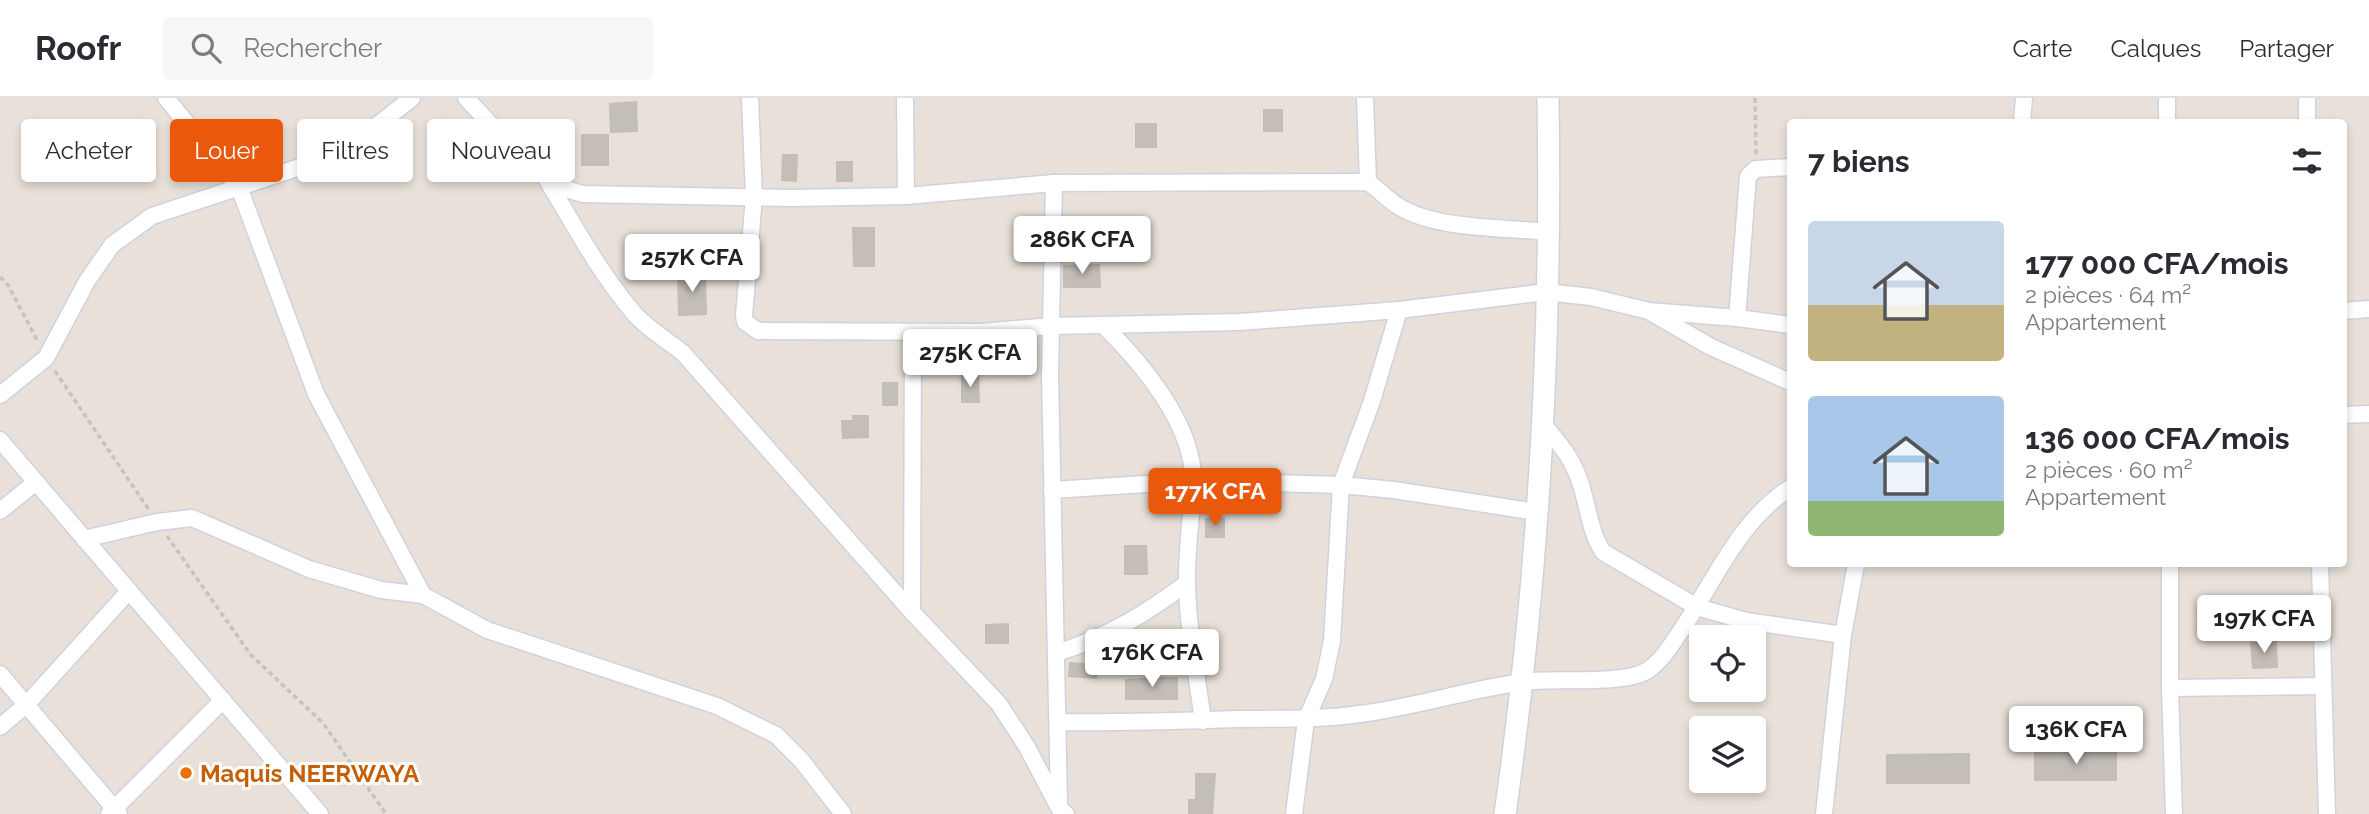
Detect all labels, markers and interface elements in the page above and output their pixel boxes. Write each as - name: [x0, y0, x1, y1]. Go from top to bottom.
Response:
- search box: [163, 17, 653, 80]
- text: Roofr: [35, 29, 121, 68]
- icon: search: [187, 29, 225, 67]
- text: Rechercher: [243, 33, 382, 63]
- text: Carte: [2013, 34, 2072, 63]
- text: Calques: [2110, 34, 2201, 63]
- text: Partager: [2239, 34, 2334, 63]
- chip: Acheter: [21, 119, 156, 182]
- chip: Louer: [170, 119, 283, 182]
- chip: Filtres: [297, 119, 413, 182]
- chip: Nouveau: [427, 119, 575, 182]
- icon: filters: [2288, 142, 2326, 180]
- text: 7 biens: [1808, 144, 1910, 179]
- pin: 286K CFA: [1010, 216, 1154, 276]
- text: 286K CFA: [1030, 225, 1134, 252]
- pin: 257K CFA: [620, 234, 764, 294]
- text: 257K CFA: [641, 243, 743, 270]
- text: 177 000 CFA/mois: [2025, 246, 2289, 281]
- icon: home: [1864, 249, 1948, 333]
- text: 2 pièces · 64 m²: [2025, 281, 2191, 308]
- text: Appartement: [2025, 308, 2166, 335]
- pin: 275K CFA: [898, 330, 1042, 389]
- text: 275K CFA: [919, 338, 1021, 365]
- text: 136 000 CFA/mois: [2025, 421, 2290, 456]
- icon: home: [1864, 424, 1948, 508]
- text: 2 pièces · 60 m²: [2025, 456, 2193, 483]
- pin: 177K CFA: [1143, 468, 1287, 528]
- text: 177K CFA: [1164, 477, 1266, 504]
- text: Appartement: [2025, 483, 2166, 510]
- pin: 197K CFA: [2192, 596, 2336, 655]
- text: 197K CFA: [2213, 604, 2315, 631]
- map controls: [1689, 625, 1766, 793]
- button: locate: [1689, 625, 1766, 702]
- pin: 176K CFA: [1080, 630, 1224, 689]
- text: 176K CFA: [1101, 638, 1203, 665]
- pin: 136K CFA: [2004, 706, 2148, 766]
- text: 136K CFA: [2025, 715, 2127, 742]
- button: layers: [1689, 716, 1766, 793]
- place label: Maquis NEERWAYA: [200, 759, 420, 788]
- marker: Maquis NEERWAYA: [178, 765, 194, 781]

